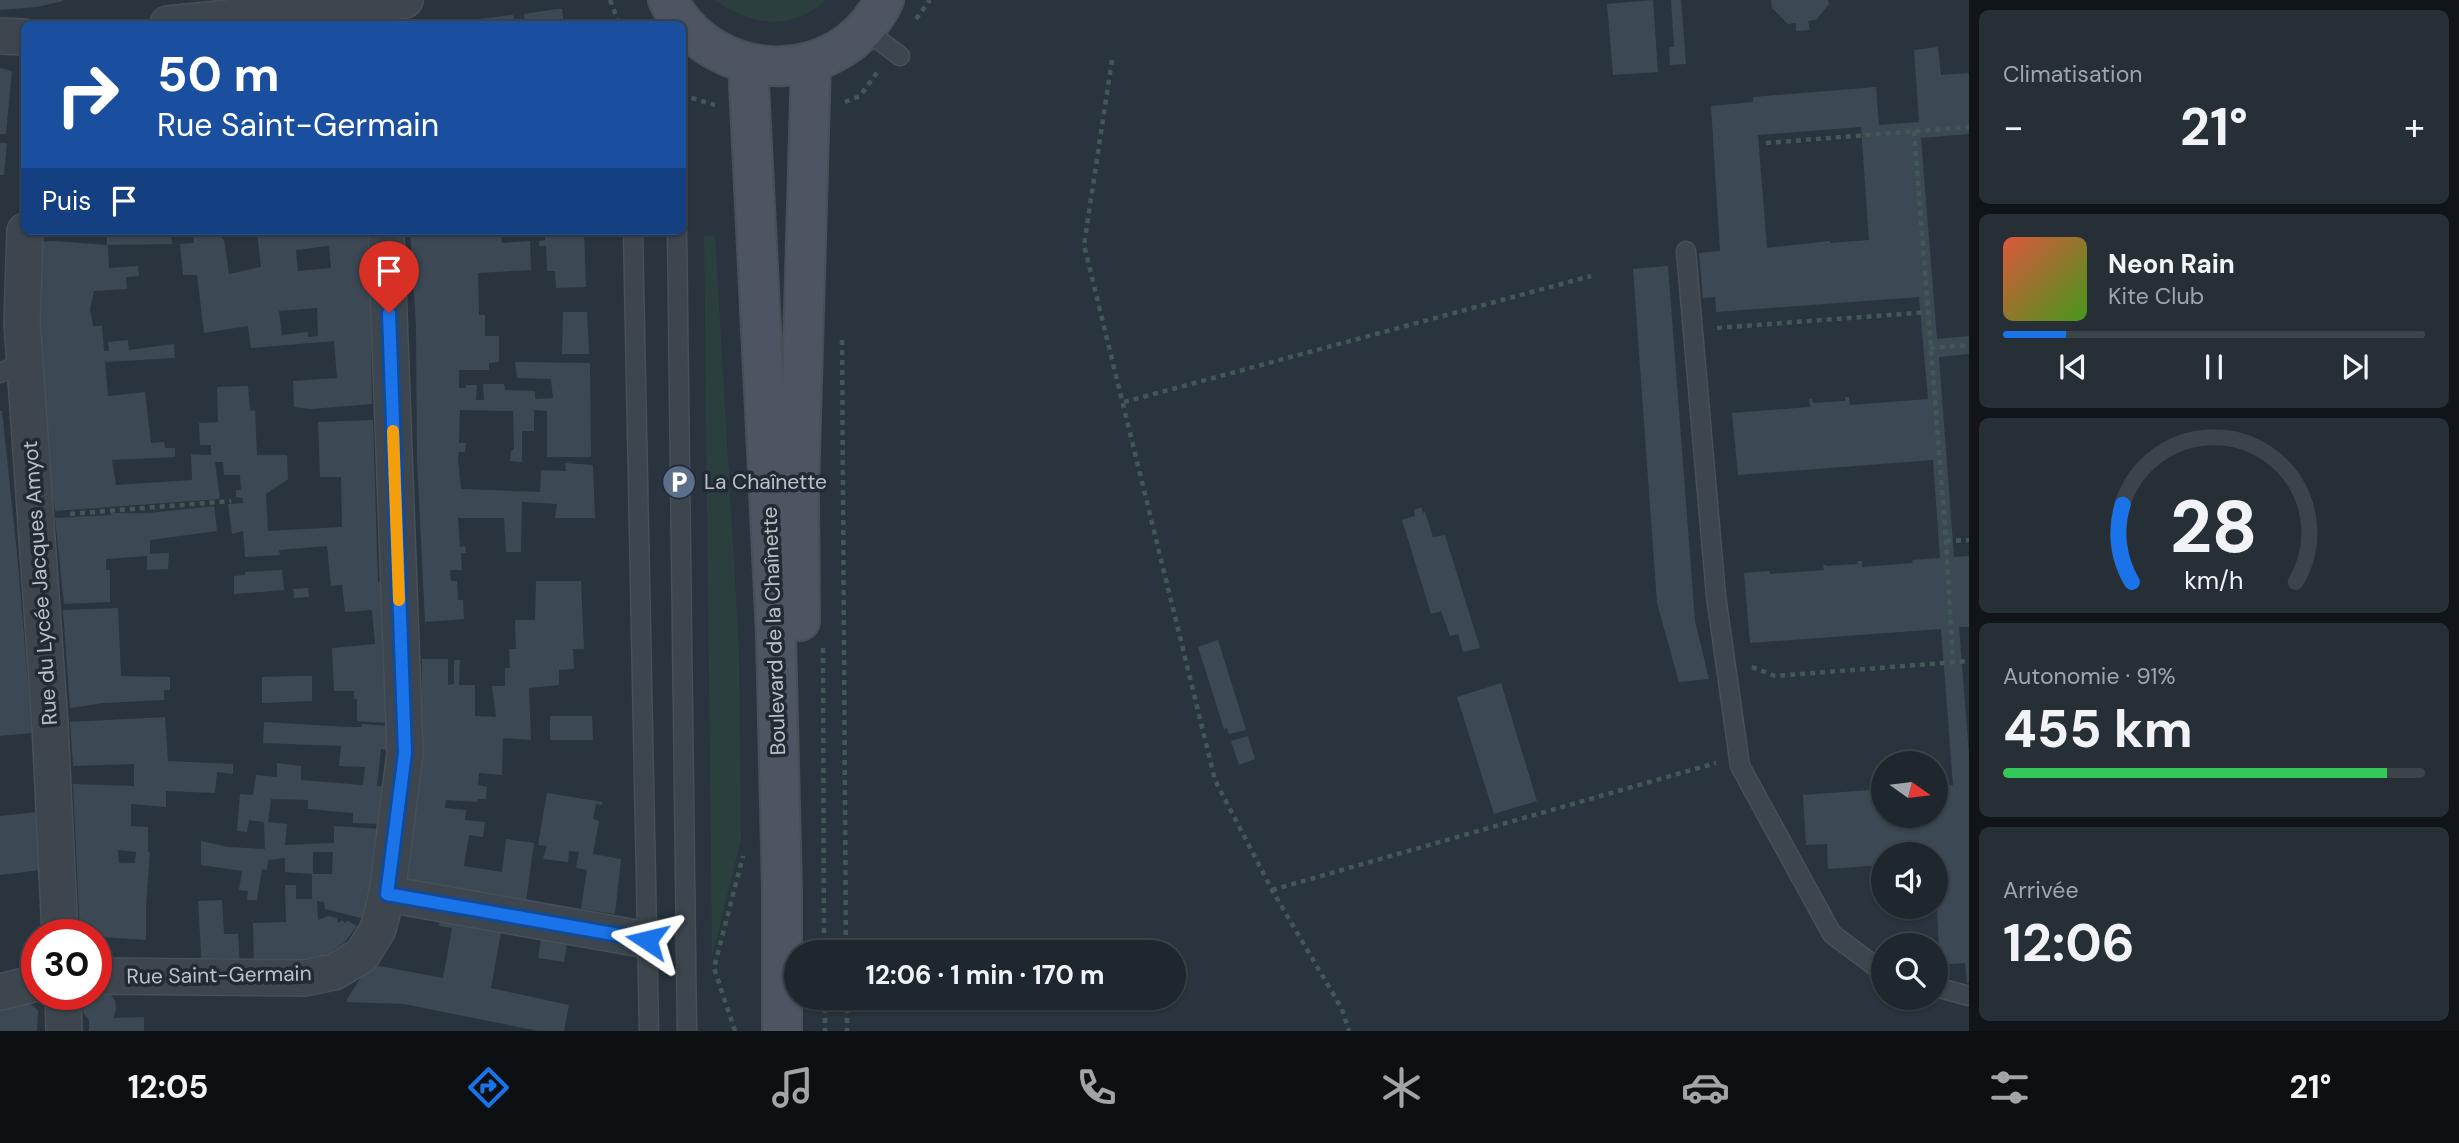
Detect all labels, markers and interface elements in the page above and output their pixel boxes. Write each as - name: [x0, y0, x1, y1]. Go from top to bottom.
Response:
- text: 50 m: [157, 42, 280, 106]
- icon: right: [42, 49, 133, 140]
- text: Climatisation: [2003, 59, 2142, 89]
- text: 21°: [2180, 93, 2248, 161]
- text: −: [2003, 102, 2024, 152]
- text: +: [2404, 102, 2425, 152]
- text: Rue Saint-Germain: [157, 104, 439, 146]
- icon: arrive: [105, 182, 143, 220]
- text: Puis: [42, 184, 91, 218]
- pin: [359, 241, 419, 313]
- text: Neon Rain: [2108, 247, 2235, 281]
- icon: arrive: [370, 252, 408, 290]
- text: Kite Club: [2108, 281, 2204, 311]
- icon: previous: [2054, 348, 2092, 386]
- icon: pause: [2195, 348, 2233, 386]
- icon: next: [2336, 348, 2374, 386]
- street label: Rue du Lycée Jacques Amyot: [16, 440, 64, 726]
- parking icon: La Chaînette: [660, 463, 698, 501]
- place label: La Chaînette: [704, 468, 827, 496]
- text: 28: [2170, 480, 2258, 575]
- street label: Boulevard de la Chaînette: [756, 506, 792, 756]
- text: km/h: [2184, 563, 2244, 596]
- text: Autonomie · 91%: [2003, 661, 2176, 691]
- text: 455 km: [2003, 695, 2193, 763]
- north arrow: [1871, 751, 1948, 828]
- map controls: [1871, 751, 1948, 1010]
- button: sound: [1871, 842, 1948, 919]
- text: Arrivée: [2003, 875, 2079, 905]
- position arrow: [610, 903, 684, 977]
- text: 12:06: [2003, 909, 2135, 977]
- speed limit sign: 30: [21, 919, 112, 1010]
- button: search: [1871, 933, 1948, 1010]
- text: 12:06 · 1 min · 170 m: [866, 958, 1104, 992]
- street label: Rue Saint-Germain: [126, 959, 312, 991]
- icon: directions: [464, 1063, 513, 1112]
- icon: music: [768, 1063, 817, 1112]
- icon: phone: [1072, 1063, 1121, 1112]
- icon: climate: [1377, 1063, 1426, 1112]
- icon: car: [1681, 1063, 1730, 1112]
- icon: filters: [1985, 1063, 2034, 1112]
- text: 12:05: [128, 1066, 208, 1108]
- text: 21°: [2290, 1066, 2331, 1108]

